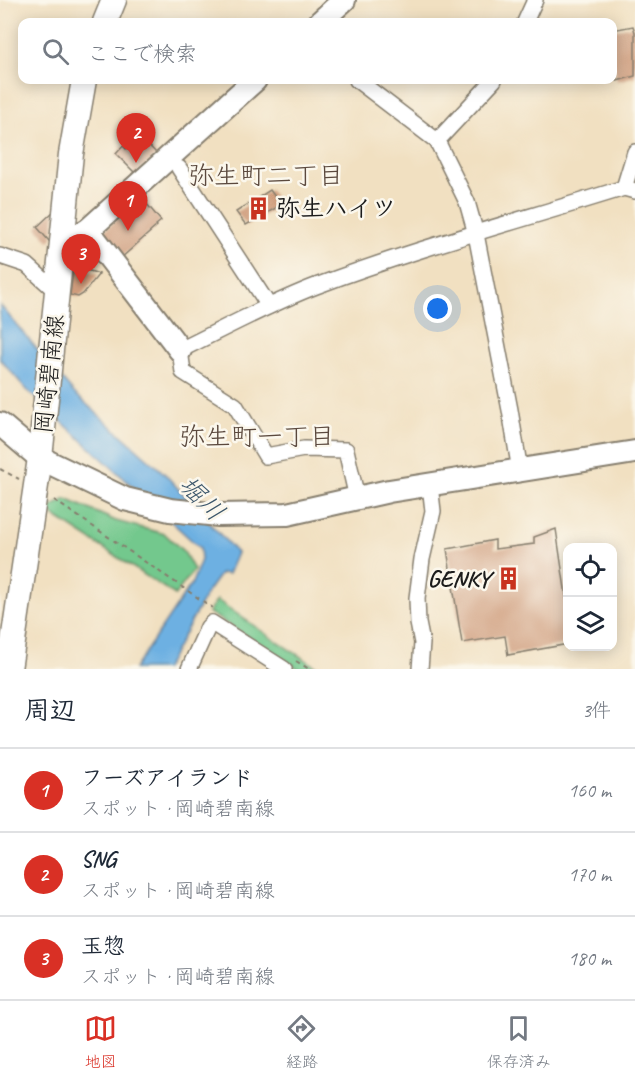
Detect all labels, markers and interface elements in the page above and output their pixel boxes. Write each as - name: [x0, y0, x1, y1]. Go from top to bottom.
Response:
- search box: [18, 18, 617, 84]
- icon: search: [39, 35, 72, 68]
- text: ここで検索: [87, 40, 197, 68]
- pin: 2: [116, 114, 156, 163]
- district label: 弥生町二丁目: [188, 159, 344, 192]
- pin: 1: [108, 182, 148, 231]
- place label: 弥生ハイツ: [276, 193, 396, 223]
- building icon: 弥生ハイツ: [245, 195, 271, 221]
- pin: 3: [62, 234, 100, 284]
- your location: [423, 294, 452, 323]
- street label: 岡崎碧南線: [28, 313, 70, 435]
- district label: 弥生町一丁目: [179, 420, 335, 453]
- water label: 堀川: [172, 468, 232, 528]
- map controls: [563, 543, 617, 651]
- button: locate: [563, 543, 617, 597]
- place label: GENKY: [428, 564, 495, 594]
- building icon: GENKY: [495, 566, 521, 592]
- button: layers: [563, 597, 617, 651]
- text: 周辺: [24, 694, 76, 727]
- text: 3件: [582, 698, 611, 723]
- text: フーズアイランド: [81, 764, 253, 792]
- text: 1: [39, 778, 48, 803]
- text: 160 m: [568, 778, 611, 803]
- text: スポット · 岡崎碧南線: [81, 796, 274, 821]
- text: SNG: [81, 846, 116, 874]
- text: 2: [39, 862, 48, 887]
- text: 170 m: [568, 862, 611, 887]
- text: スポット · 岡崎碧南線: [81, 878, 274, 903]
- text: 玉惣: [81, 932, 125, 960]
- text: 3: [39, 946, 48, 971]
- text: 180 m: [568, 946, 611, 971]
- text: スポット · 岡崎碧南線: [81, 964, 274, 989]
- tab: 地図: [84, 1012, 117, 1072]
- tab: 経路: [285, 1012, 318, 1072]
- tab: 保存済み: [487, 1012, 551, 1072]

